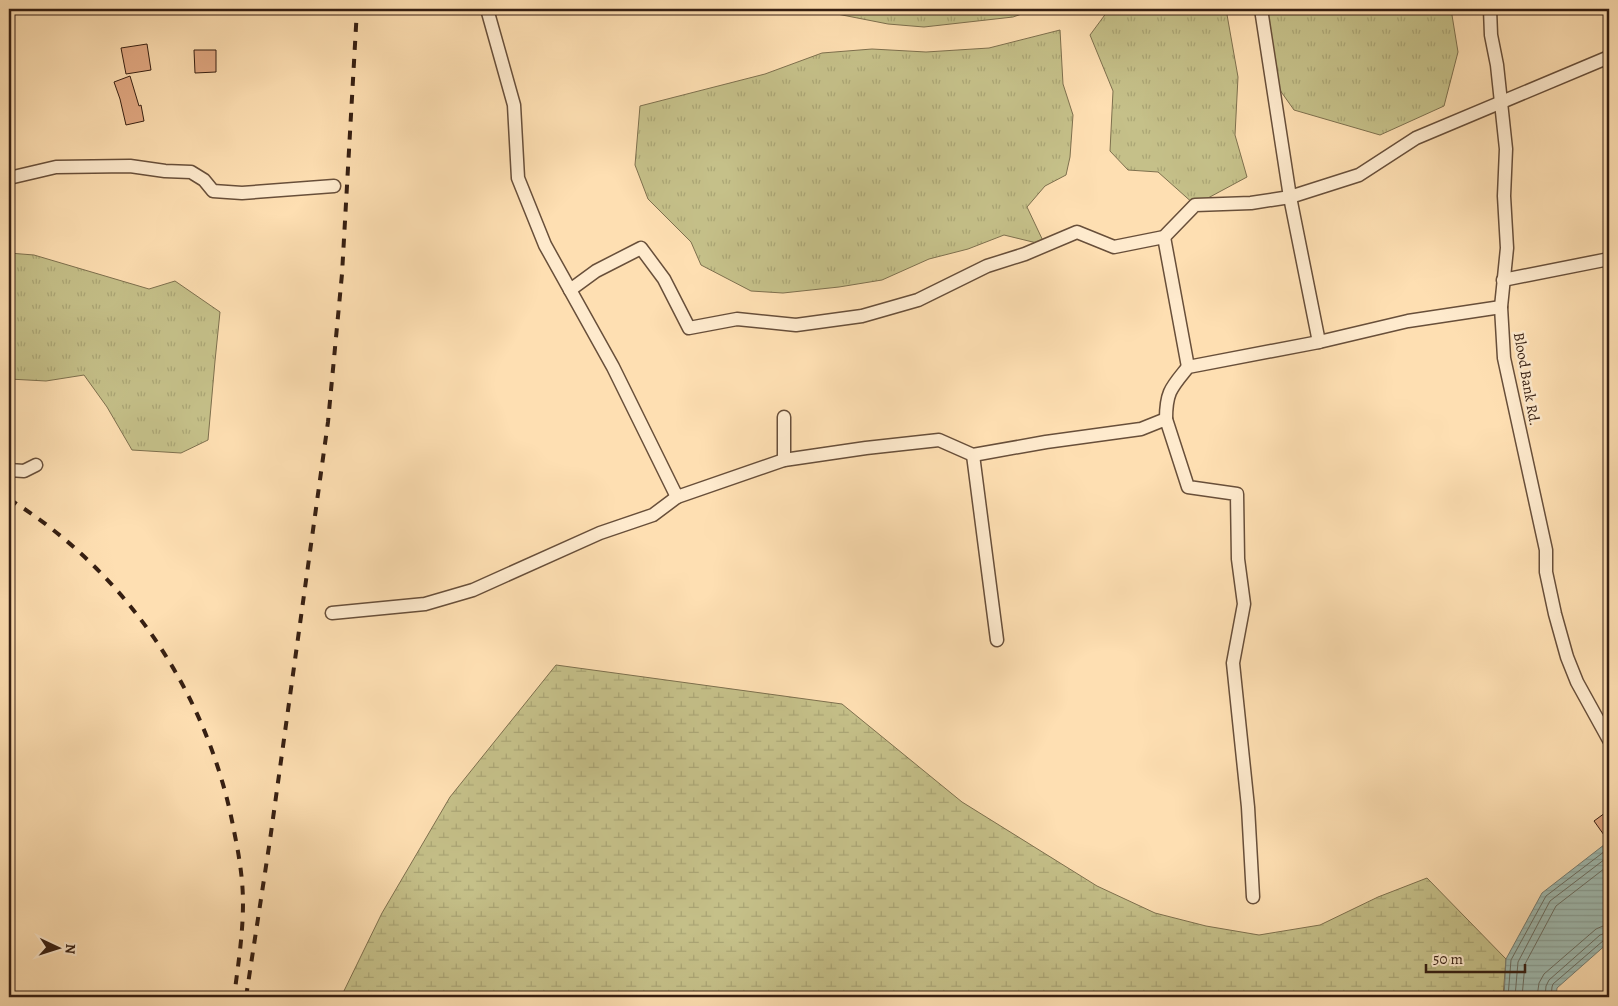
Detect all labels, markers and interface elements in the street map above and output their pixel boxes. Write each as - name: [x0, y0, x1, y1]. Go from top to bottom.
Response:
- street label: Blood Bank Rd.: [1509, 331, 1545, 427]
- north arrow: [32, 924, 82, 974]
- scale bar: [1426, 941, 1524, 973]
- text: N: [61, 943, 80, 955]
- text: 50 m: [1433, 949, 1463, 969]

